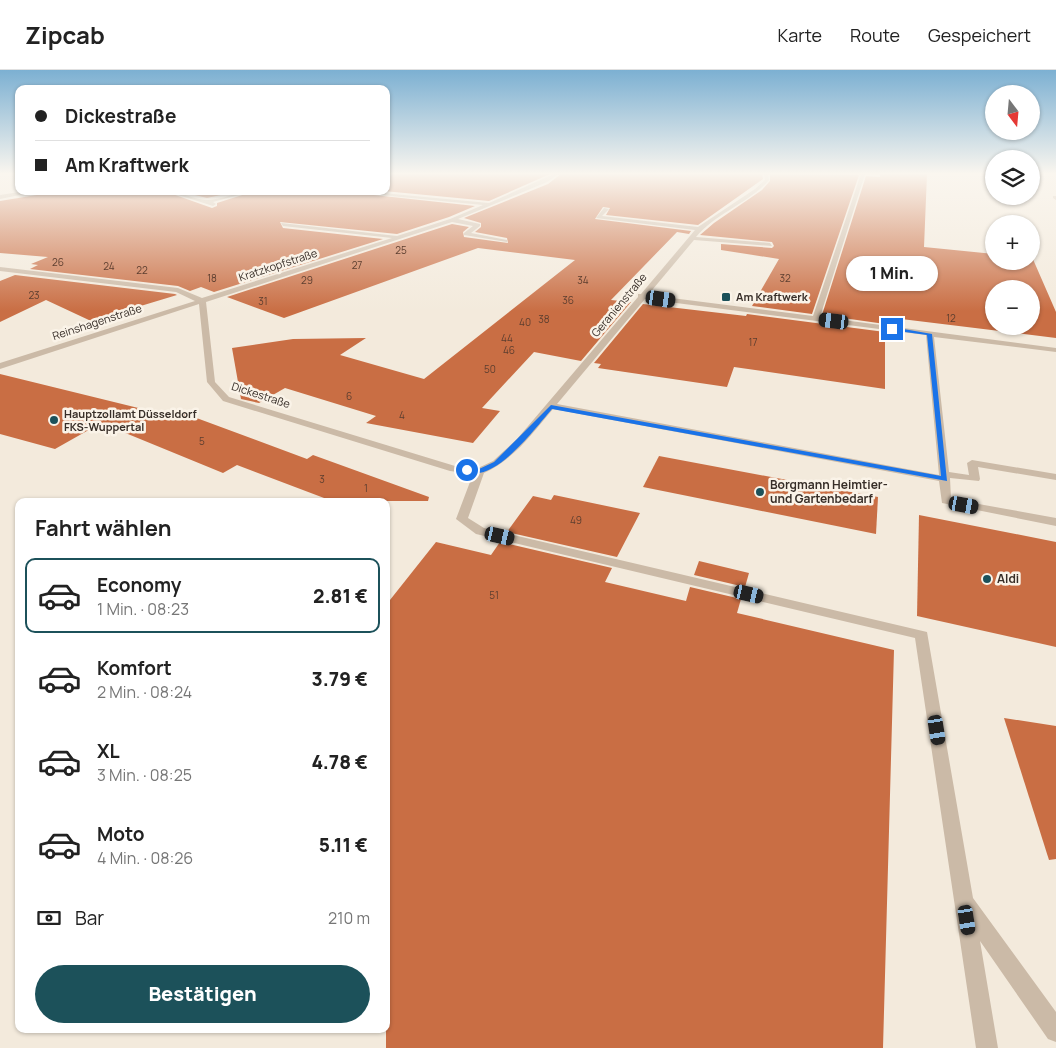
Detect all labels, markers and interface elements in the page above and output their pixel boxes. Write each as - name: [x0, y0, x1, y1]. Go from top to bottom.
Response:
- text: Zipcab: [25, 18, 105, 51]
- text: Karte: [777, 23, 822, 47]
- text: Route: [850, 23, 900, 47]
- text: Gespeichert: [928, 23, 1031, 47]
- north arrow: [985, 85, 1040, 140]
- map controls: [985, 85, 1040, 335]
- text: Dickestraße: [65, 103, 176, 129]
- button: layers: [985, 150, 1040, 205]
- text: Am Kraftwerk: [65, 152, 189, 178]
- button: +: [985, 215, 1040, 270]
- house number: 25: [395, 243, 407, 257]
- street label: Kratzkopfstraße: [237, 245, 320, 284]
- house number: 26: [52, 255, 64, 269]
- callout: 1 Min.: [846, 256, 938, 292]
- house number: 27: [352, 258, 362, 272]
- house number: 24: [103, 259, 115, 273]
- text: 1 Min.: [870, 262, 914, 284]
- house number: 22: [136, 263, 148, 277]
- street label: Geranienstraße: [587, 269, 650, 340]
- house number: 18: [207, 271, 217, 285]
- house number: 32: [779, 271, 791, 285]
- house number: 29: [301, 273, 313, 287]
- house number: 34: [577, 273, 589, 287]
- button: −: [985, 280, 1040, 335]
- house number: 23: [28, 288, 40, 302]
- car: [645, 289, 676, 309]
- place label: Am Kraftwerk: [736, 289, 809, 304]
- marker: Am Kraftwerk: [720, 291, 732, 303]
- house number: 36: [562, 293, 574, 307]
- house number: 31: [258, 294, 268, 308]
- street label: Reinshagenstraße: [50, 300, 144, 343]
- house number: 12: [946, 311, 956, 325]
- house number: 38: [538, 312, 550, 326]
- car: [818, 312, 849, 330]
- house number: 40: [519, 315, 531, 329]
- route end: [881, 318, 903, 340]
- house number: 44: [501, 331, 513, 345]
- house number: 17: [749, 335, 757, 349]
- house number: 46: [503, 343, 515, 357]
- house number: 50: [484, 362, 496, 376]
- street label: Dickestraße: [230, 378, 293, 411]
- house number: 6: [346, 389, 352, 403]
- place label: Hauptzollamt Düsseldorf FKS-Wuppertal: [64, 406, 197, 434]
- house number: 4: [399, 408, 405, 422]
- marker: Hauptzollamt Düsseldorf FKS-Wuppertal: [48, 414, 60, 426]
- house number: 5: [199, 434, 205, 448]
- route start: [456, 459, 478, 481]
- house number: 3: [319, 472, 325, 486]
- place label: Borgmann Heimtier- und Gartenbedarf: [770, 476, 888, 507]
- house number: 1: [364, 481, 368, 495]
- marker: Borgmann Heimtier- und Gartenbedarf: [754, 486, 766, 498]
- car: [947, 495, 980, 515]
- text: Fahrt wählen: [35, 513, 172, 543]
- house number: 49: [570, 513, 582, 527]
- car: [483, 525, 516, 547]
- place label: Aldi: [997, 570, 1019, 587]
- text: Economy: [97, 572, 181, 598]
- icon: car: [37, 573, 82, 618]
- marker: Aldi: [981, 573, 993, 585]
- text: 2.81 €: [313, 583, 368, 609]
- car: [732, 583, 765, 605]
- house number: 51: [489, 588, 499, 602]
- text: 1 Min. · 08:23: [97, 598, 189, 620]
- text: Komfort: [97, 655, 172, 681]
- icon: car: [37, 656, 82, 701]
- text: 3.79 €: [312, 666, 368, 692]
- text: 2 Min. · 08:24: [97, 681, 192, 703]
- car: [927, 714, 946, 746]
- text: XL: [97, 738, 120, 764]
- icon: car: [37, 739, 82, 784]
- text: 4.78 €: [311, 749, 368, 775]
- text: 3 Min. · 08:25: [97, 764, 192, 786]
- text: Moto: [97, 821, 144, 847]
- icon: car: [37, 822, 82, 867]
- text: 5.11 €: [319, 832, 368, 858]
- text: 4 Min. · 08:26: [97, 847, 193, 869]
- icon: cash: [35, 904, 63, 932]
- car: [957, 904, 976, 936]
- text: Bar: [75, 905, 104, 931]
- text: 210 m: [328, 907, 370, 929]
- button: Bestätigen: [35, 965, 370, 1023]

